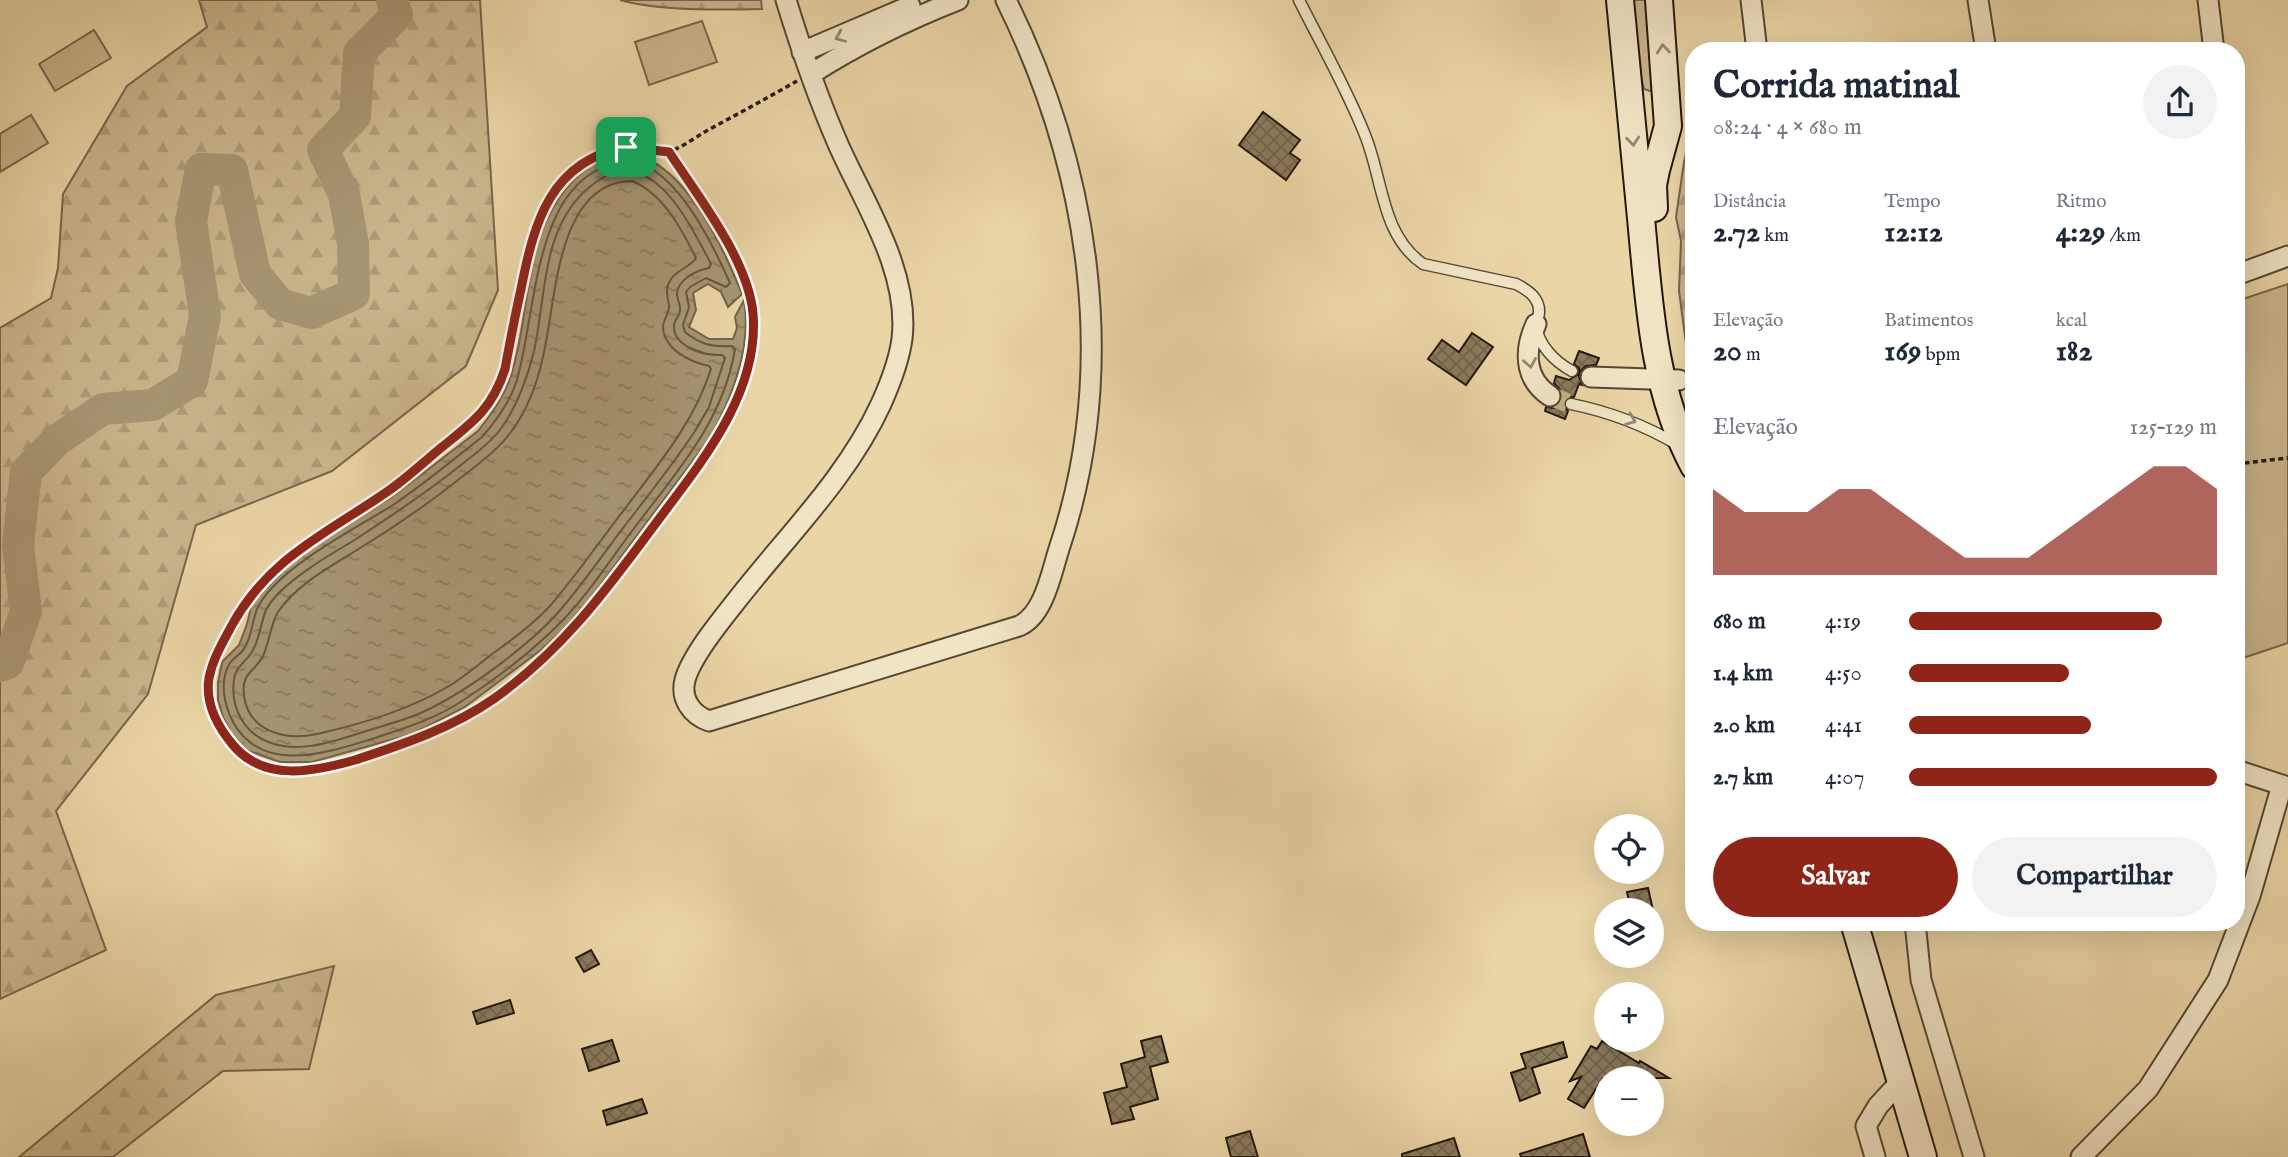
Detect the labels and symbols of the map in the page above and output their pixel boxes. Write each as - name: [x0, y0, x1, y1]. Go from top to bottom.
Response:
- one-way arrow: [835, 29, 848, 43]
- one-way arrow: [1656, 43, 1671, 54]
- pin: [596, 117, 656, 177]
- one-way arrow: [1626, 135, 1641, 147]
- one-way arrow: [1522, 357, 1537, 369]
- one-way arrow: [1624, 412, 1636, 426]

